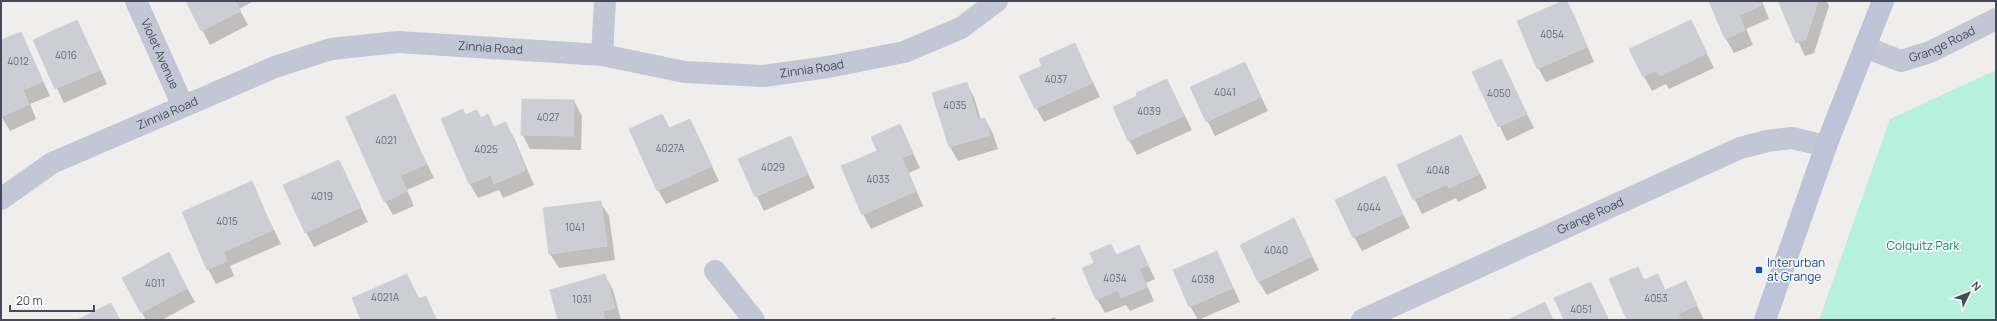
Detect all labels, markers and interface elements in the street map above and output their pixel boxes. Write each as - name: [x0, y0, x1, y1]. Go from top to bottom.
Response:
- street label: Violet Avenue: [137, 16, 183, 91]
- street label: Grange Road: [1907, 22, 1978, 66]
- house number: 4054: [1540, 27, 1564, 41]
- street label: Zinnia Road: [458, 37, 523, 58]
- house number: 4016: [55, 48, 77, 62]
- house number: 4012: [7, 54, 29, 68]
- street label: Zinnia Road: [779, 55, 845, 82]
- house number: 4037: [1045, 72, 1067, 86]
- house number: 4041: [1214, 85, 1236, 99]
- house number: 4050: [1487, 86, 1511, 100]
- street label: Zinnia Road: [134, 92, 200, 134]
- house number: 4035: [943, 98, 967, 112]
- house number: 4039: [1137, 104, 1161, 118]
- house number: 4027: [537, 110, 559, 124]
- house number: 4021: [375, 133, 397, 147]
- house number: 4027A: [656, 141, 685, 155]
- house number: 4025: [474, 142, 498, 156]
- house number: 4029: [761, 160, 785, 174]
- house number: 4048: [1426, 163, 1450, 177]
- house number: 4033: [866, 172, 890, 186]
- house number: 4019: [311, 189, 333, 203]
- street label: Grange Road: [1554, 193, 1626, 238]
- house number: 4044: [1357, 200, 1381, 214]
- house number: 4015: [216, 214, 238, 228]
- house number: 1041: [565, 220, 585, 234]
- park label: Colquitz Park: [1887, 237, 1961, 254]
- house number: 4040: [1264, 243, 1288, 257]
- place label: Interurban at Grange: [1767, 254, 1825, 285]
- marker: Interurban at Grange: [1754, 265, 1764, 275]
- house number: 4034: [1103, 271, 1127, 285]
- house number: 4038: [1191, 272, 1215, 286]
- north arrow: [1949, 273, 1989, 313]
- house number: 4011: [145, 276, 165, 290]
- text: N: [1968, 278, 1985, 294]
- scale bar: [10, 287, 94, 313]
- house number: 4021A: [371, 290, 400, 304]
- house number: 4053: [1644, 291, 1668, 305]
- text: 20 m: [16, 292, 43, 309]
- house number: 1031: [572, 292, 592, 306]
- house number: 4051: [1570, 302, 1592, 316]

